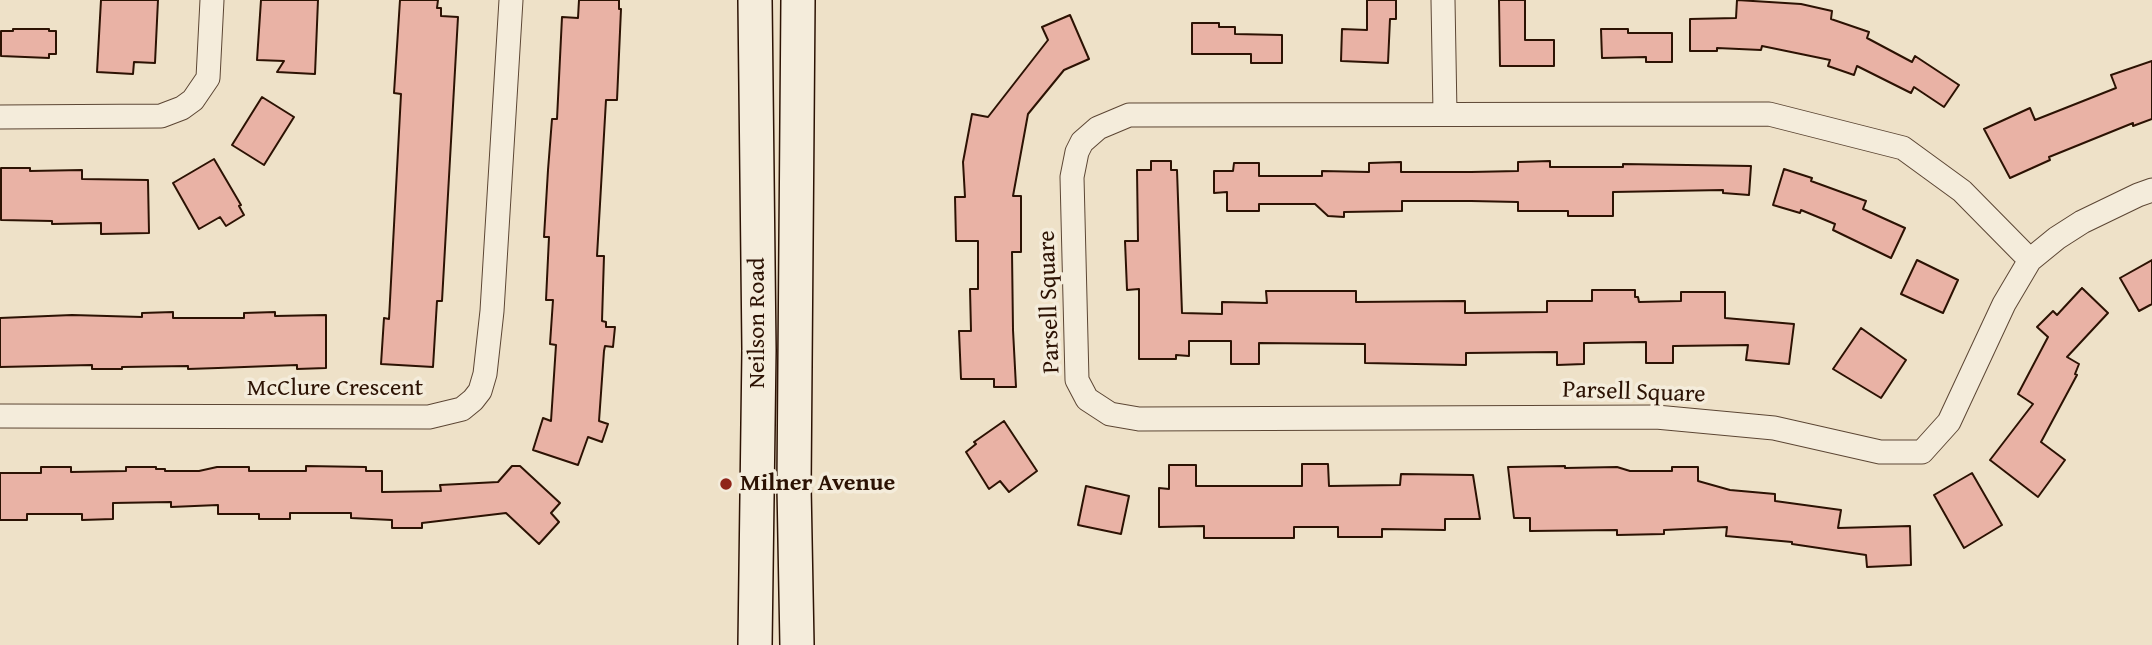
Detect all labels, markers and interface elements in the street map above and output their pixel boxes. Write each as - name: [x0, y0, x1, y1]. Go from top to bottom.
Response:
- street label: Parsell Square: [1033, 230, 1067, 374]
- street label: Neilson Road: [744, 257, 772, 389]
- street label: McClure Crescent: [247, 375, 423, 403]
- street label: Parsell Square: [1562, 376, 1706, 410]
- place label: Milner Avenue: [740, 470, 895, 498]
- marker: Milner Avenue: [718, 476, 734, 492]

